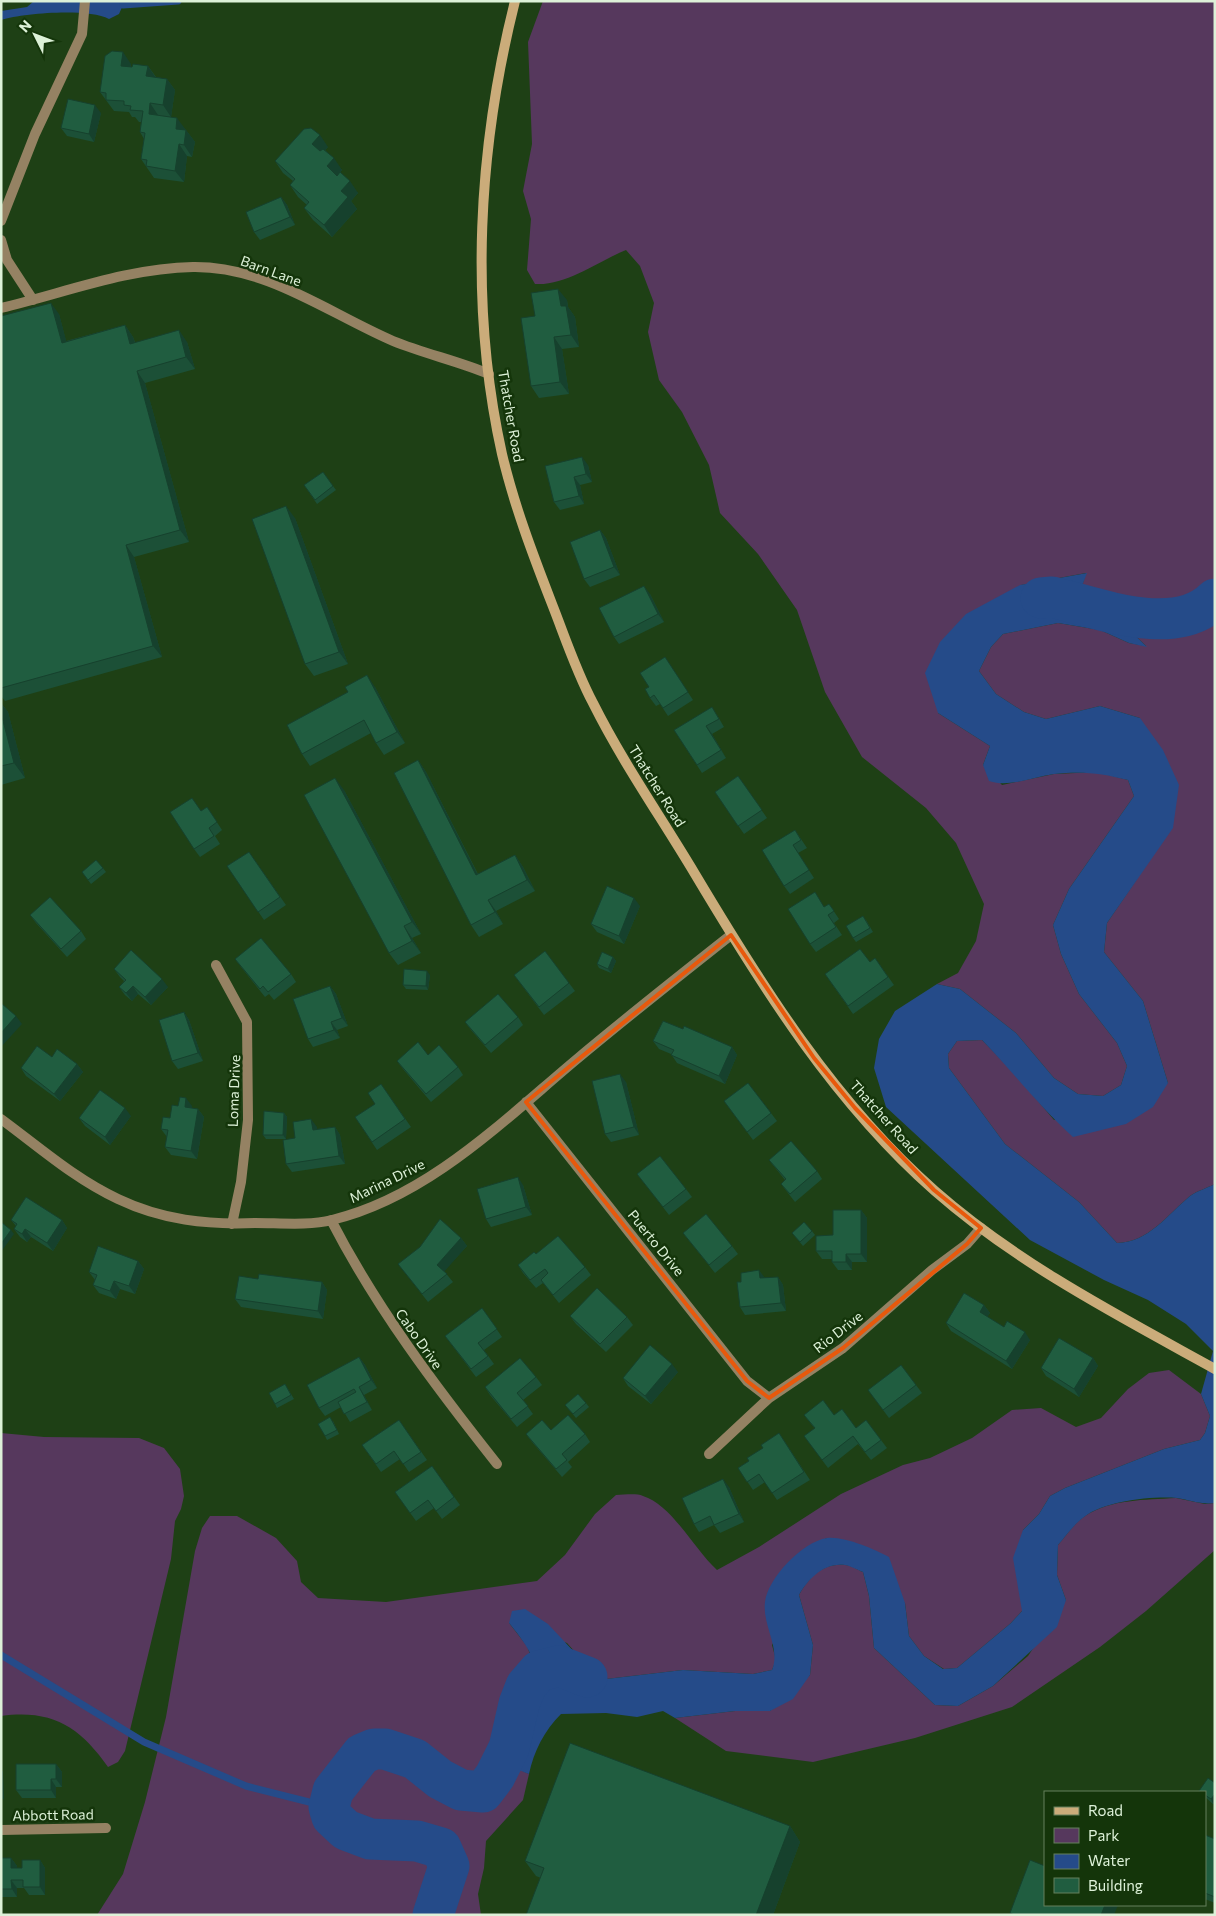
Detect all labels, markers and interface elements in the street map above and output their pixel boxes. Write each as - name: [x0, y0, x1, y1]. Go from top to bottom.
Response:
- north arrow: [10, 10, 60, 60]
- text: N: [15, 16, 35, 36]
- street label: Barn Lane: [238, 252, 304, 289]
- street label: Thatcher Road: [495, 369, 528, 463]
- street label: Thatcher Road: [626, 742, 689, 830]
- street label: Loma Drive: [224, 1054, 243, 1127]
- street label: Thatcher Road: [847, 1076, 922, 1157]
- street label: Marina Drive: [346, 1155, 427, 1206]
- street label: Puerto Drive: [625, 1206, 688, 1279]
- street label: Cabo Drive: [392, 1305, 446, 1372]
- street label: Rio Drive: [810, 1307, 866, 1356]
- legend: [1044, 1791, 1206, 1906]
- text: Road: [1088, 1801, 1123, 1819]
- street label: Abbott Road: [12, 1805, 94, 1824]
- text: Park: [1088, 1826, 1119, 1844]
- text: Water: [1088, 1851, 1130, 1869]
- text: Building: [1088, 1876, 1143, 1894]

